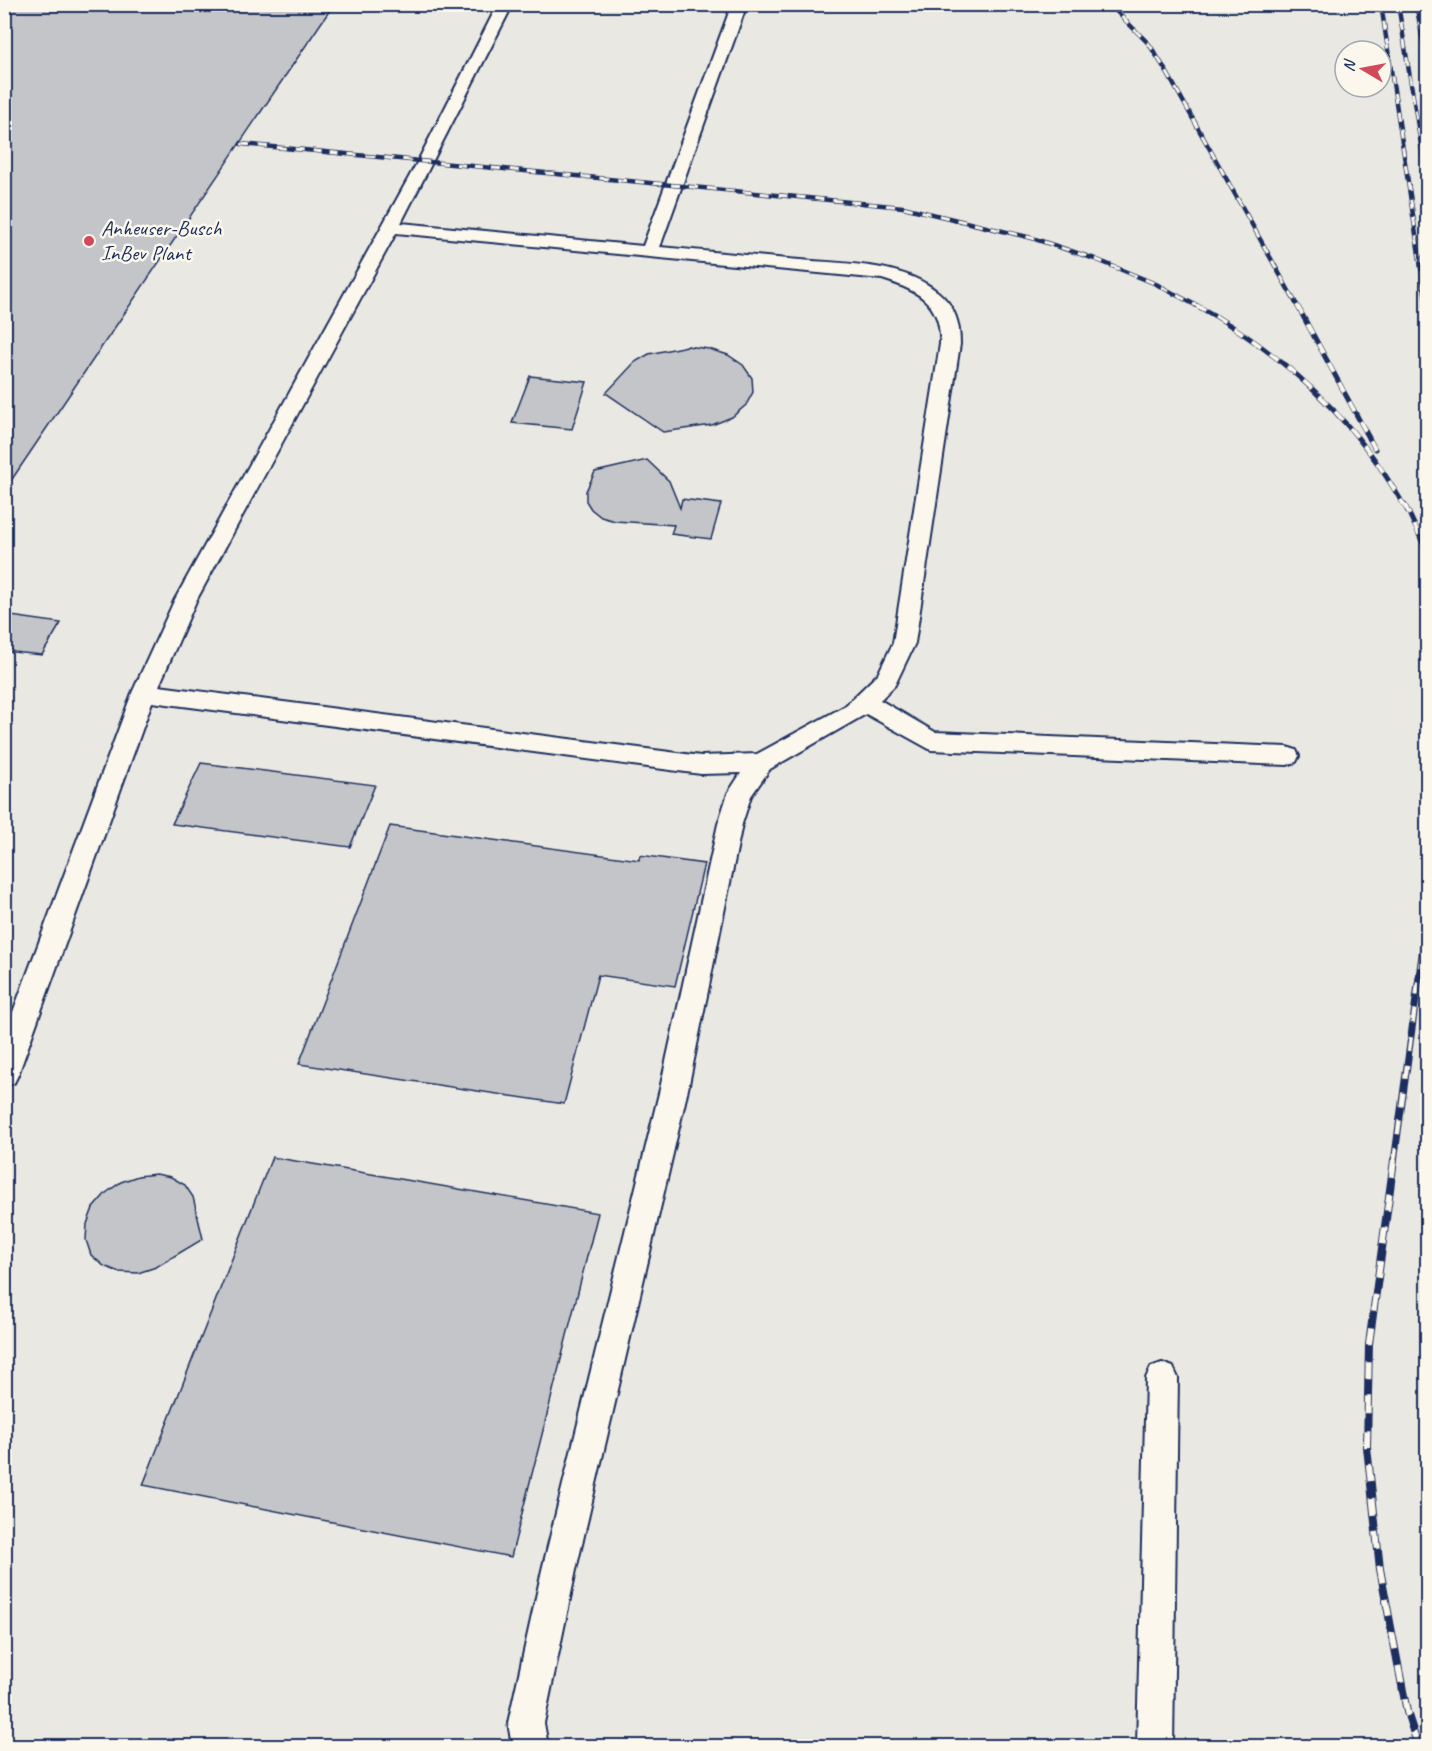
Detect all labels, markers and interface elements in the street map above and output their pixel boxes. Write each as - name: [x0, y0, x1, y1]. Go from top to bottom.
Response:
- north arrow: [1333, 39, 1393, 99]
- text: N: [1339, 57, 1360, 73]
- place label: Anheuser-Busch InBev Plant: [101, 214, 223, 267]
- marker: Anheuser-Busch InBev Plant: [82, 234, 96, 248]

